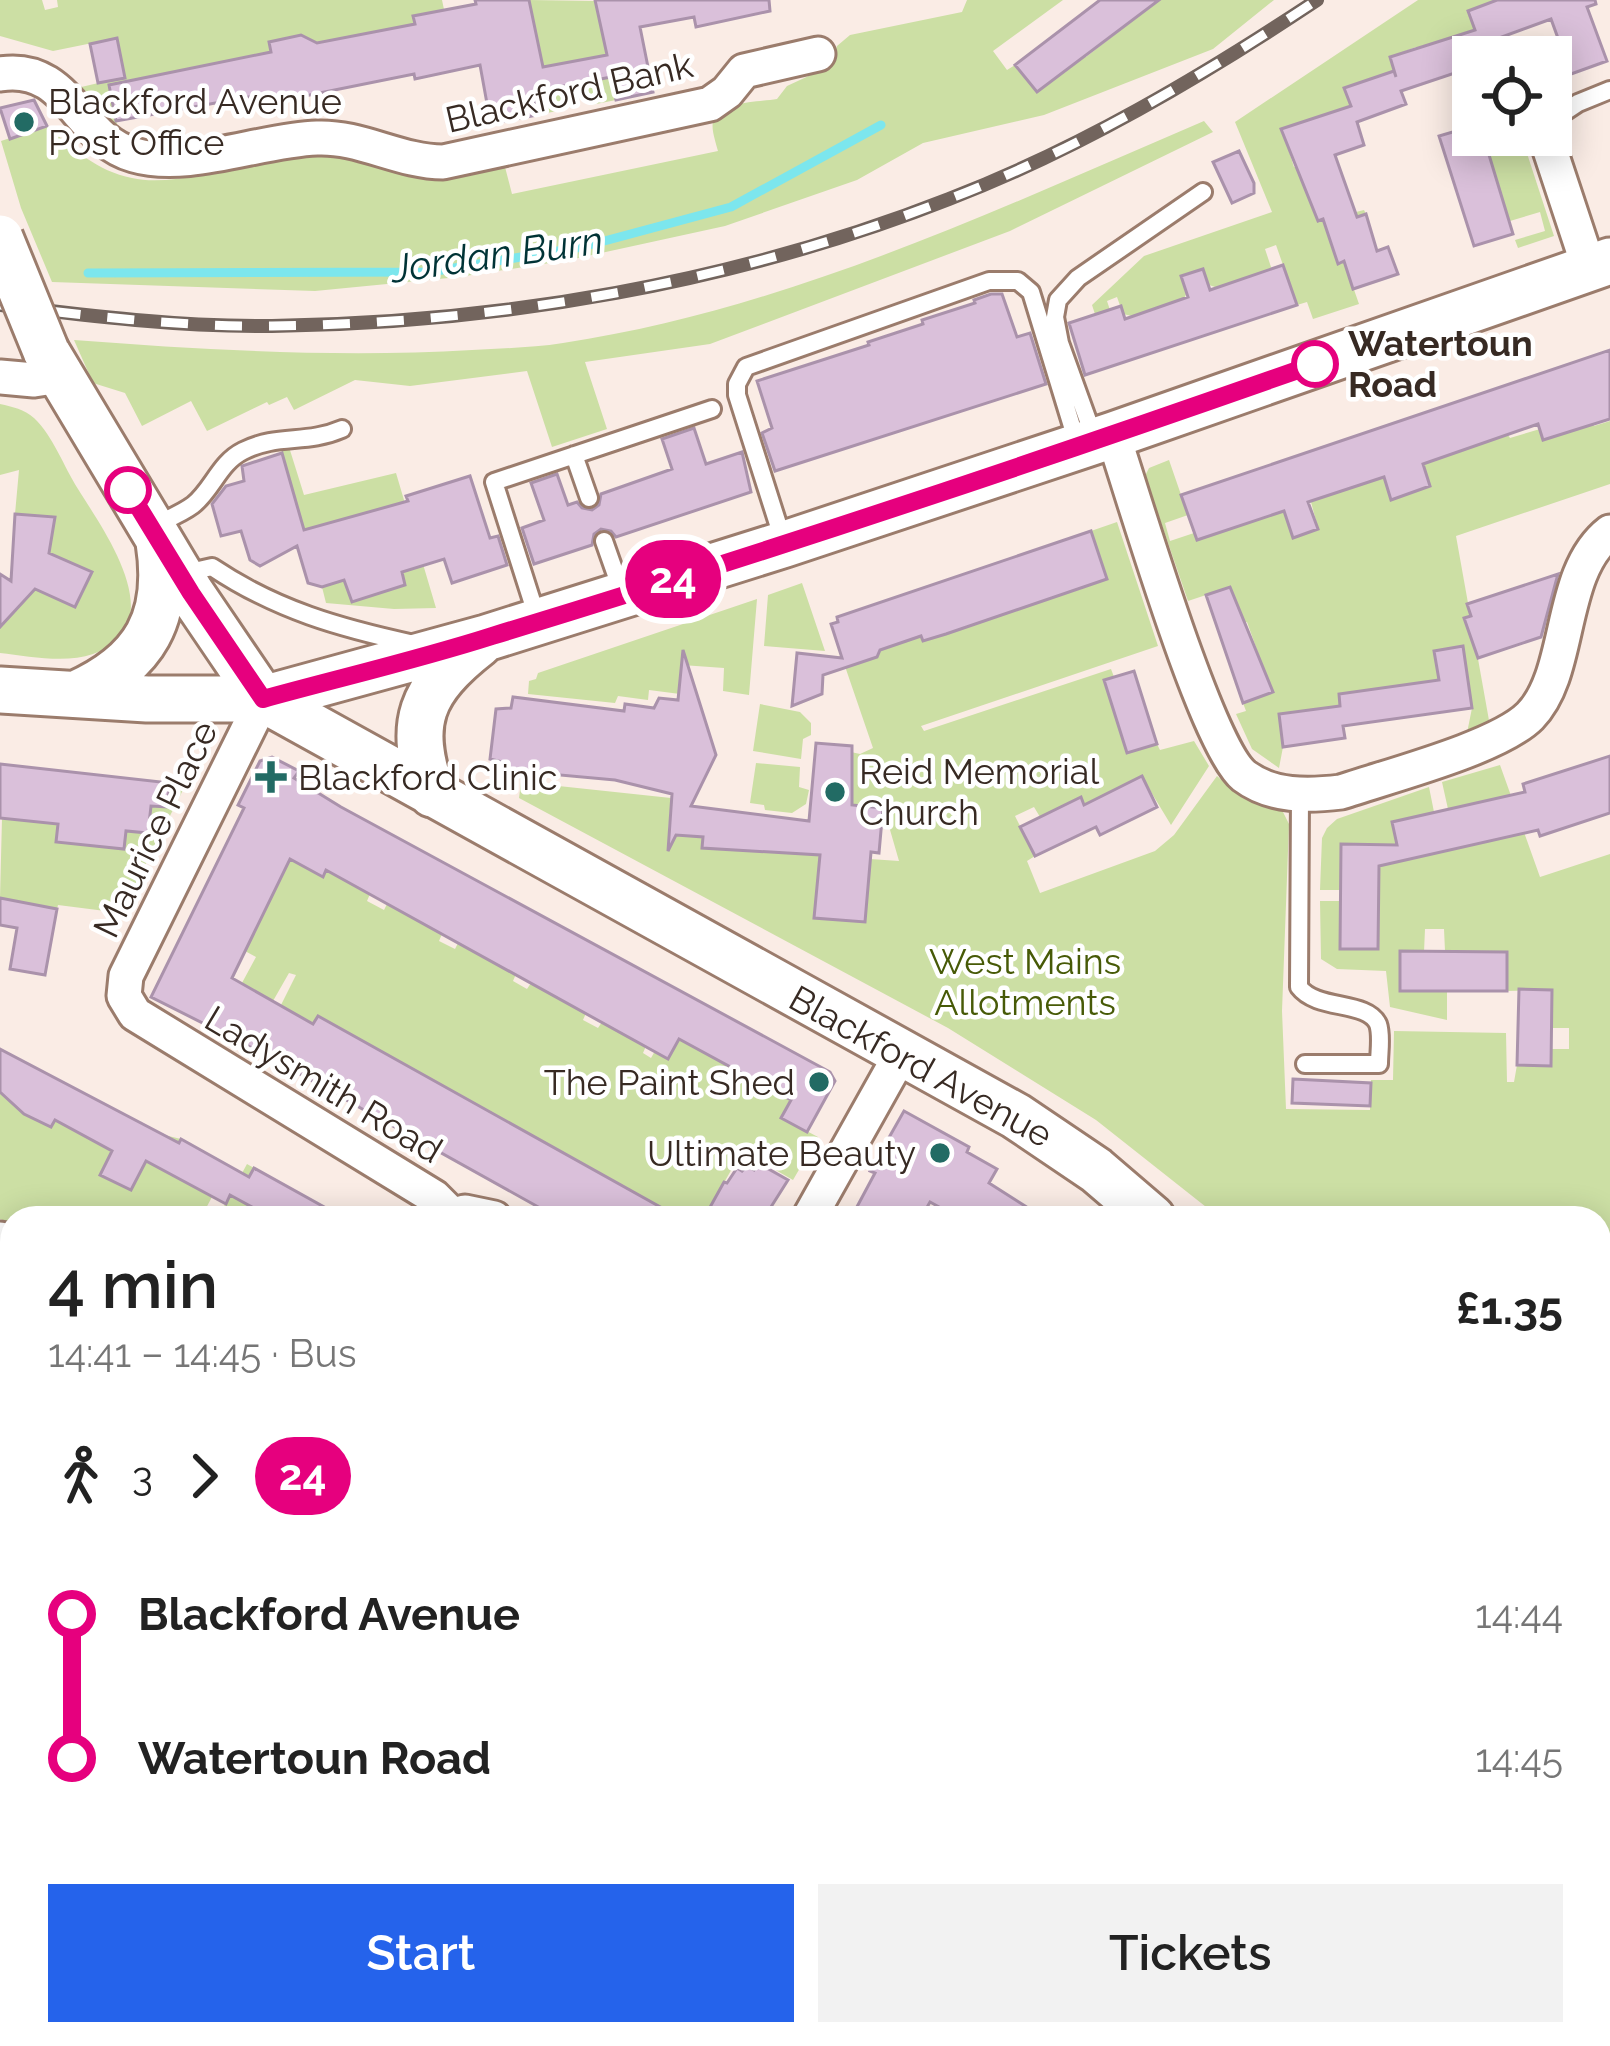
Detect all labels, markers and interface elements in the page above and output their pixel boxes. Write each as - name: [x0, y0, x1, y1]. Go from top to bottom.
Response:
- map controls: [1452, 36, 1572, 156]
- button: locate: [1452, 36, 1572, 156]
- street label: Blackford Bank: [441, 43, 697, 141]
- place label: Blackford Avenue Post Office: [48, 80, 342, 163]
- marker: Blackford Avenue Post Office: [11, 109, 37, 135]
- water label: Jordan Burn: [386, 216, 606, 292]
- place label: Watertoun Road: [1348, 322, 1533, 405]
- marker: Watertoun Road: [1293, 342, 1337, 386]
- unlabelled marker: [106, 468, 150, 512]
- line badge: 24: [619, 540, 727, 618]
- text: 24: [649, 554, 697, 603]
- street label: Maurice Place: [85, 714, 225, 944]
- place label: Reid Memorial Church: [859, 750, 1099, 833]
- place label: Blackford Clinic: [298, 756, 558, 798]
- marker: Blackford Clinic: [255, 761, 287, 793]
- marker: Reid Memorial Church: [822, 779, 848, 805]
- park label: West Mains Allotments: [929, 940, 1121, 1023]
- street label: Blackford Avenue: [782, 976, 1060, 1156]
- street label: Ladysmith Road: [198, 997, 450, 1171]
- place label: The Paint Shed: [544, 1061, 795, 1103]
- marker: The Paint Shed: [806, 1069, 832, 1095]
- place label: Ultimate Beauty: [647, 1132, 916, 1174]
- marker: Ultimate Beauty: [927, 1140, 953, 1166]
- text: 4 min: [48, 1246, 218, 1323]
- text: £1.35: [1456, 1282, 1563, 1335]
- text: 14:41 – 14:45 · Bus: [48, 1330, 357, 1376]
- icon: walk: [48, 1443, 114, 1509]
- icon: forward: [171, 1443, 237, 1509]
- text: 24: [279, 1451, 327, 1500]
- text: 3: [132, 1453, 153, 1499]
- text: Blackford Avenue: [138, 1588, 520, 1641]
- text: 14:44: [1475, 1591, 1563, 1637]
- text: Watertoun Road: [138, 1732, 491, 1785]
- text: 14:45: [1475, 1735, 1563, 1781]
- button: Start: [48, 1884, 794, 2022]
- button: Tickets: [818, 1884, 1563, 2022]

